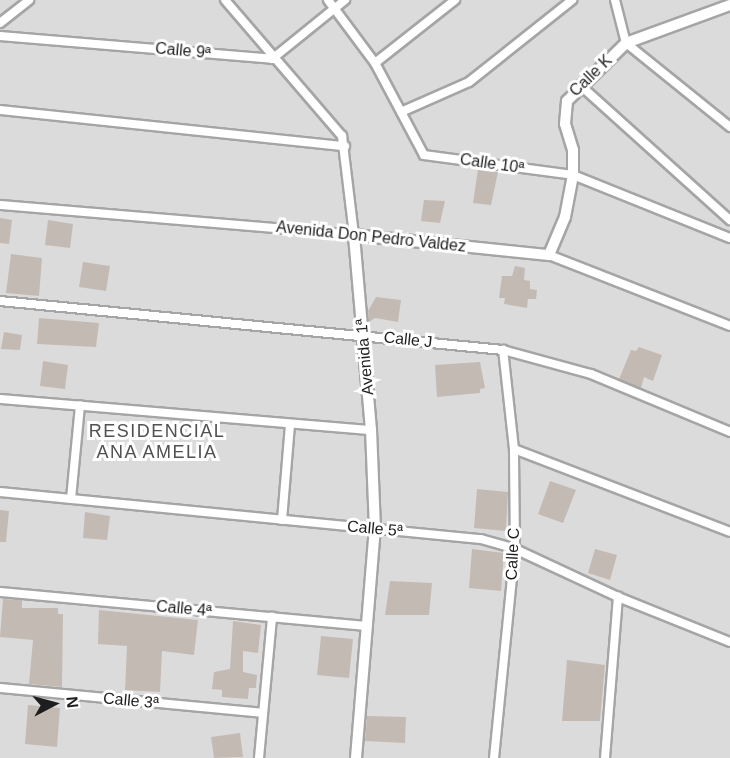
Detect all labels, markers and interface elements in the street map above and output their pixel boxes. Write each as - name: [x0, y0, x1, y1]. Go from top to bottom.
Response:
- street label: Calle 9ª: [154, 39, 212, 63]
- street label: Calle K: [566, 51, 616, 101]
- street label: Calle 10ª: [459, 150, 525, 178]
- street label: Avenida Don Pedro Valdez: [275, 217, 467, 257]
- street label: Avenida 1ª: [352, 318, 378, 396]
- street label: Calle J: [383, 328, 433, 352]
- district label: RESIDENCIAL ANA AMELIA: [89, 421, 225, 464]
- street label: Calle 5ª: [346, 517, 404, 541]
- street label: Calle C: [502, 527, 524, 581]
- street label: Calle 4ª: [155, 597, 213, 621]
- north arrow: [24, 674, 84, 734]
- street label: Calle 3ª: [102, 689, 160, 713]
- text: N: [63, 695, 81, 709]

